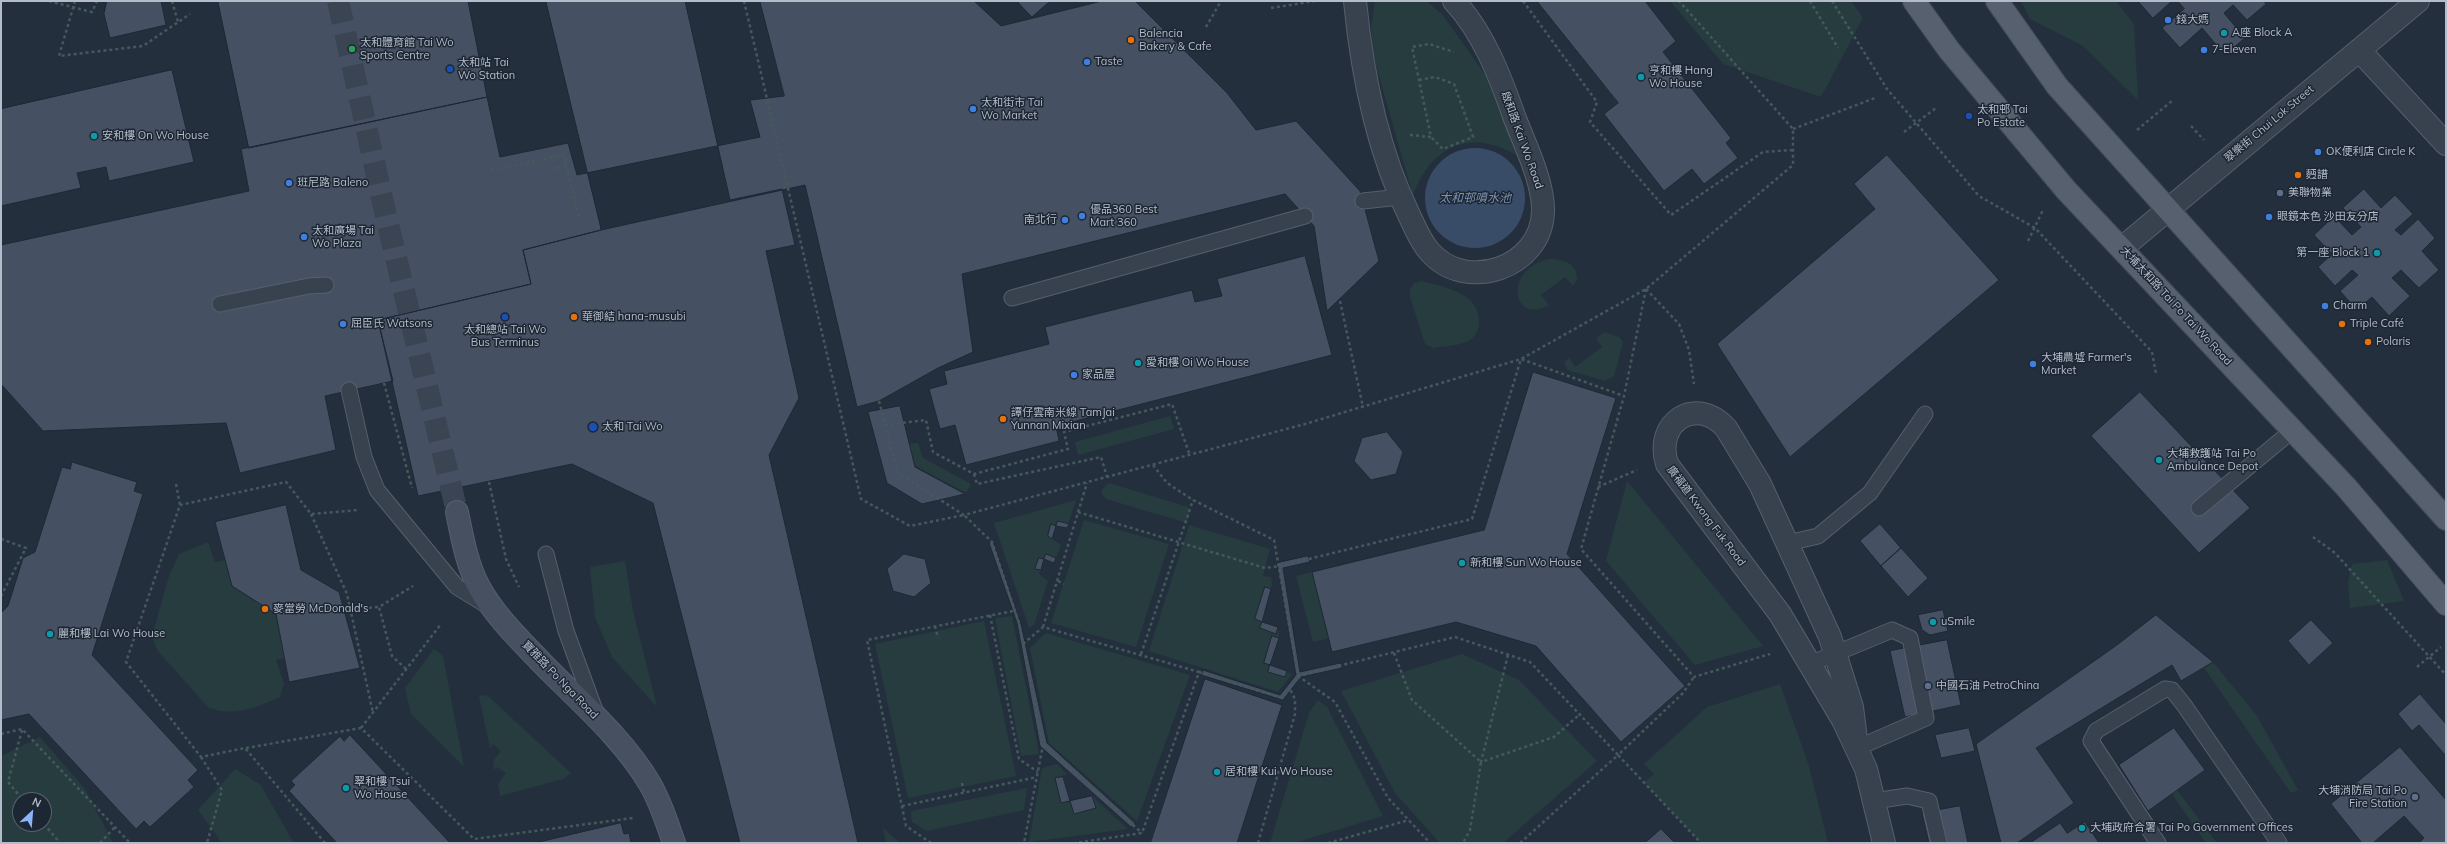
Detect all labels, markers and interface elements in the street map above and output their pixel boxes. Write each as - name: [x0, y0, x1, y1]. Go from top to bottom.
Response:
- place label: 錢大媽: [2176, 13, 2209, 27]
- marker: 錢大媽: [2163, 15, 2173, 25]
- place label: A座 Block A: [2232, 26, 2292, 40]
- place label: Balencia Bakery & Cafe: [1139, 27, 1211, 53]
- marker: A座 Block A: [2219, 28, 2229, 38]
- marker: Balencia Bakery & Cafe: [1126, 35, 1136, 45]
- place label: 太和體育館 Tai Wo Sports Centre: [360, 36, 454, 62]
- place label: 7-Eleven: [2212, 43, 2256, 57]
- marker: 太和體育館 Tai Wo Sports Centre: [347, 44, 357, 54]
- marker: 7-Eleven: [2199, 45, 2209, 55]
- place label: Taste: [1095, 55, 1123, 69]
- place label: 太和站 Tai Wo Station: [458, 56, 515, 82]
- marker: Taste: [1082, 57, 1092, 67]
- marker: 太和站 Tai Wo Station: [445, 64, 455, 74]
- place label: 亨和樓 Hang Wo House: [1649, 64, 1713, 90]
- marker: 亨和樓 Hang Wo House: [1636, 72, 1646, 82]
- street label: 翠樂街 Chui Lok Street: [2222, 83, 2316, 165]
- street label: 啟和路 Kai Wo Road: [1498, 90, 1546, 190]
- place label: 太和街市 Tai Wo Market: [981, 96, 1043, 122]
- place label: 太和邨 Tai Po Estate: [1977, 103, 2028, 129]
- marker: 太和街市 Tai Wo Market: [968, 104, 978, 114]
- marker: 太和邨 Tai Po Estate: [1964, 111, 1974, 121]
- place label: 安和樓 On Wo House: [102, 129, 209, 143]
- marker: 安和樓 On Wo House: [89, 131, 99, 141]
- place label: OK便利店 Circle K: [2326, 145, 2415, 159]
- marker: OK便利店 Circle K: [2313, 147, 2323, 157]
- place label: 麪譜: [2306, 168, 2328, 182]
- marker: 麪譜: [2293, 170, 2303, 180]
- place label: 班尼路 Baleno: [297, 176, 368, 190]
- marker: 班尼路 Baleno: [284, 178, 294, 188]
- place label: 美聯物業: [2288, 186, 2332, 200]
- marker: 美聯物業: [2275, 188, 2285, 198]
- water label: 太和邨噴水池: [1439, 191, 1511, 205]
- place label: 優品360 Best Mart 360: [1090, 203, 1157, 229]
- place label: 眼鏡本色 沙田友分店: [2277, 210, 2379, 224]
- marker: 優品360 Best Mart 360: [1077, 211, 1087, 221]
- marker: 眼鏡本色 沙田友分店: [2264, 212, 2274, 222]
- place label: 南北行: [1024, 213, 1057, 227]
- marker: 南北行: [1060, 215, 1070, 225]
- place label: 太和廣場 Tai Wo Plaza: [312, 224, 374, 250]
- marker: 太和廣場 Tai Wo Plaza: [299, 232, 309, 242]
- street label: 大埔太和路 Tai Po Tai Wo Road: [2117, 244, 2235, 368]
- place label: 第一座 Block 1: [2296, 246, 2369, 260]
- marker: 第一座 Block 1: [2372, 248, 2382, 258]
- place label: Charm: [2333, 299, 2367, 313]
- marker: Charm: [2320, 301, 2330, 311]
- place label: 華御結 hana-musubi: [582, 310, 686, 324]
- marker: 太和總站 Tai Wo Bus Terminus: [500, 312, 510, 322]
- marker: 華御結 hana-musubi: [569, 312, 579, 322]
- place label: 屈臣氏 Watsons: [351, 317, 433, 331]
- place label: Triple Café: [2350, 317, 2404, 331]
- marker: 屈臣氏 Watsons: [338, 319, 348, 329]
- marker: Triple Café: [2337, 319, 2347, 329]
- place label: 太和總站 Tai Wo Bus Terminus: [464, 323, 546, 349]
- place label: Polaris: [2376, 335, 2410, 349]
- marker: Polaris: [2363, 337, 2373, 347]
- place label: 大埔農墟 Farmer's Market: [2041, 351, 2132, 377]
- place label: 愛和樓 Oi Wo House: [1146, 356, 1249, 370]
- marker: 愛和樓 Oi Wo House: [1133, 358, 1143, 368]
- marker: 大埔農墟 Farmer's Market: [2028, 359, 2038, 369]
- place label: 家品屋: [1082, 368, 1115, 382]
- marker: 家品屋: [1069, 370, 1079, 380]
- place label: 譚仔雲南米線 TamJai Yunnan Mixian: [1011, 406, 1115, 432]
- marker: 譚仔雲南米線 TamJai Yunnan Mixian: [998, 414, 1008, 424]
- place label: 太和 Tai Wo: [602, 420, 663, 434]
- marker: 太和 Tai Wo: [587, 421, 599, 433]
- place label: 大埔救護站 Tai Po Ambulance Depot: [2167, 447, 2258, 473]
- marker: 大埔救護站 Tai Po Ambulance Depot: [2154, 455, 2164, 465]
- street label: 廣福道 Kwong Fuk Road: [1664, 463, 1748, 569]
- place label: 新和樓 Sun Wo House: [1470, 556, 1582, 570]
- marker: 新和樓 Sun Wo House: [1457, 558, 1467, 568]
- place label: 麥當勞 McDonald's: [273, 602, 368, 616]
- marker: 麥當勞 McDonald's: [260, 604, 270, 614]
- place label: uSmile: [1941, 615, 1975, 629]
- marker: uSmile: [1928, 617, 1938, 627]
- place label: 麗和樓 Lai Wo House: [58, 627, 165, 641]
- marker: 麗和樓 Lai Wo House: [45, 629, 55, 639]
- street label: 寶雅路 Po Nga Road: [519, 638, 601, 722]
- place label: 中國石油 PetroChina: [1936, 679, 2039, 693]
- marker: 中國石油 PetroChina: [1923, 681, 1933, 691]
- place label: 居和樓 Kui Wo House: [1225, 765, 1333, 779]
- marker: 居和樓 Kui Wo House: [1212, 767, 1222, 777]
- place label: 翠和樓 Tsui Wo House: [354, 775, 410, 801]
- marker: 翠和樓 Tsui Wo House: [341, 783, 351, 793]
- place label: 大埔消防局 Tai Po Fire Station: [2318, 784, 2407, 810]
- north arrow: [12, 792, 52, 832]
- marker: 大埔消防局 Tai Po Fire Station: [2410, 792, 2420, 802]
- text: N: [30, 794, 44, 810]
- place label: 大埔政府合署 Tai Po Government Offices: [2090, 821, 2293, 835]
- marker: 大埔政府合署 Tai Po Government Offices: [2077, 823, 2087, 833]

